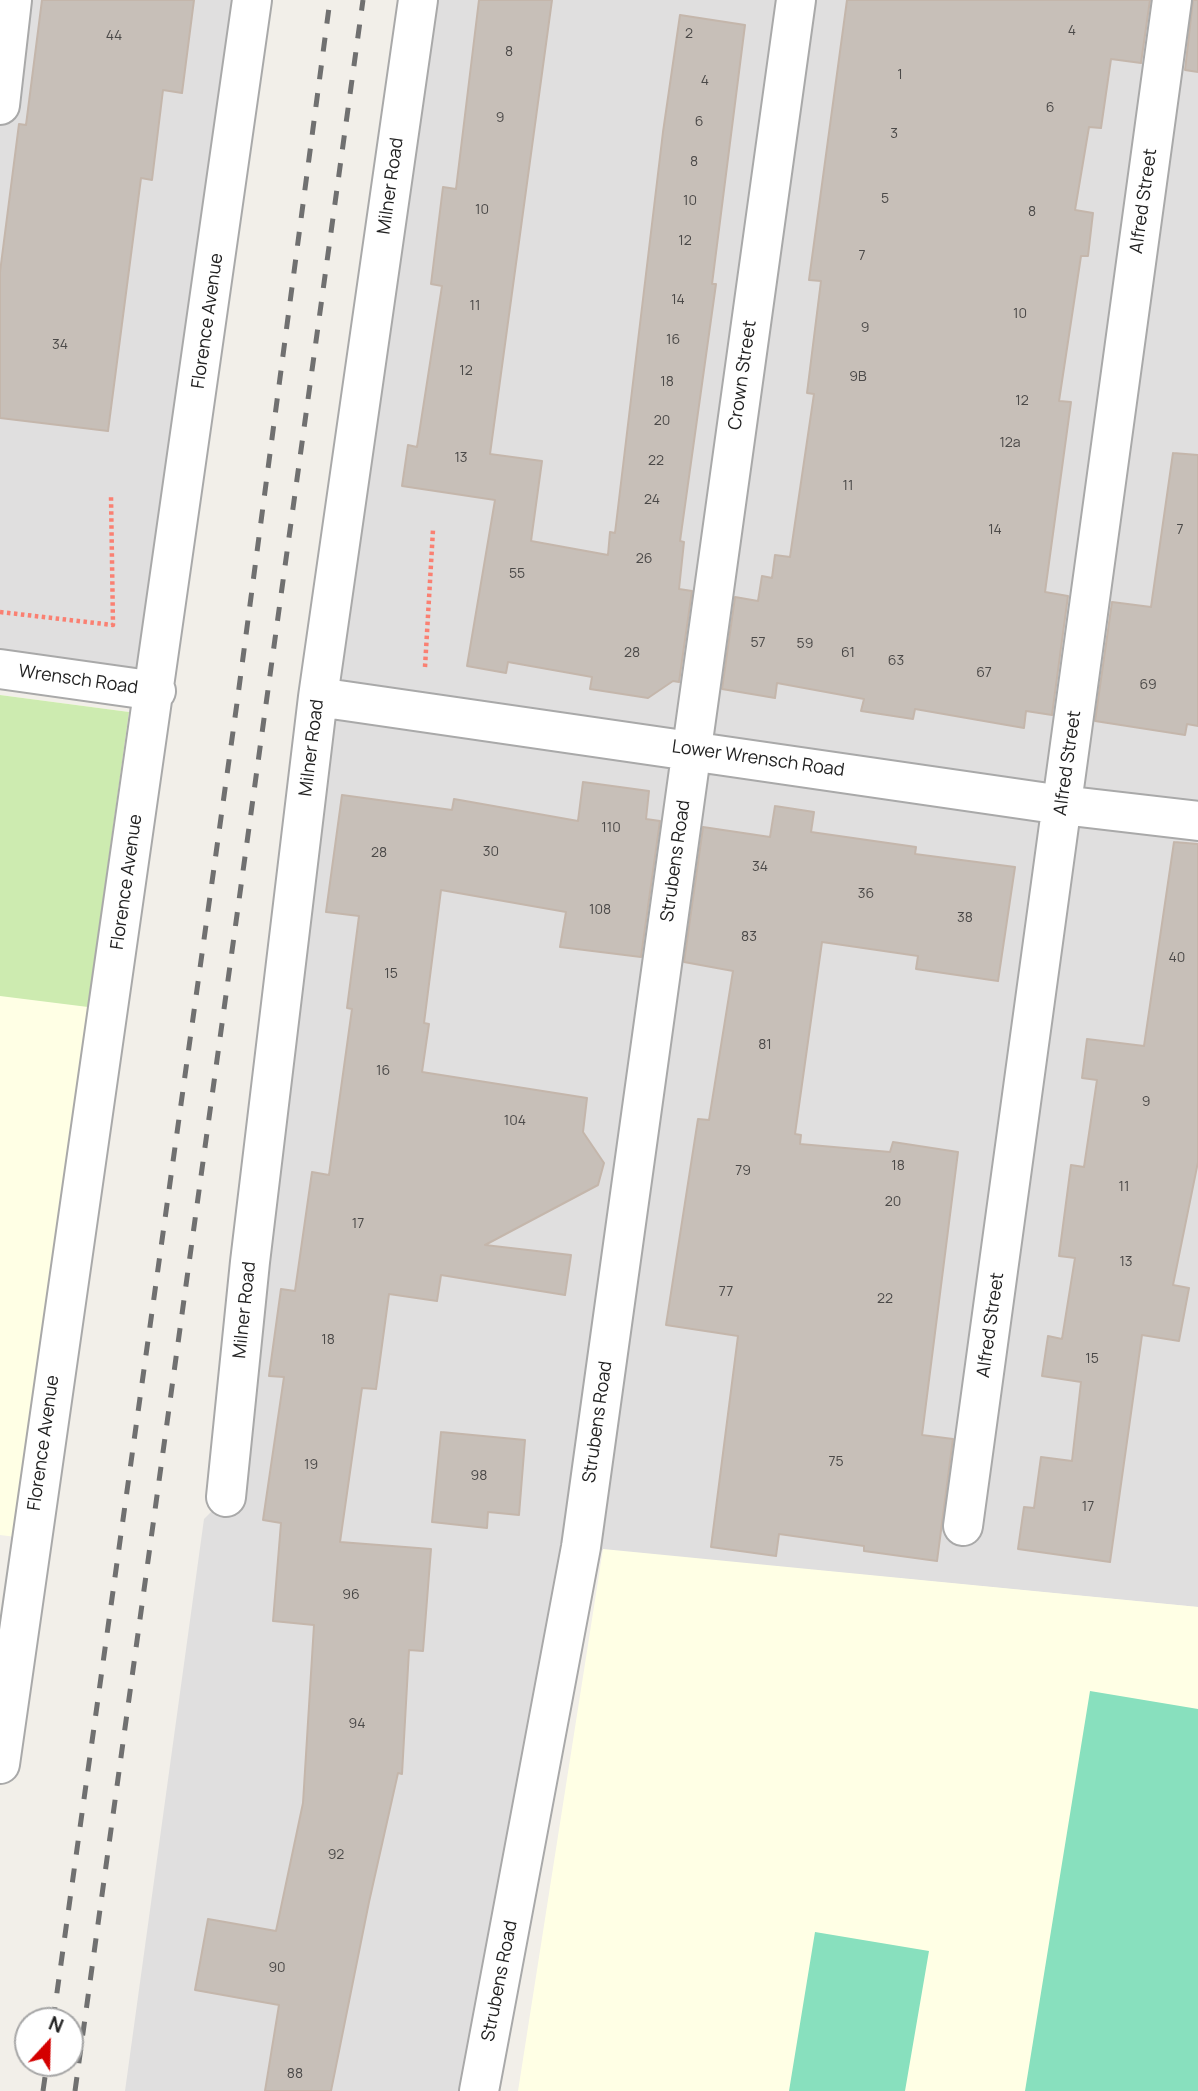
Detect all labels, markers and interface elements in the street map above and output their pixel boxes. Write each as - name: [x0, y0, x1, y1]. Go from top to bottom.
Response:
- house number: 4: [1068, 23, 1076, 39]
- house number: 2: [685, 26, 693, 42]
- house number: 44: [106, 28, 122, 44]
- house number: 8: [505, 44, 513, 60]
- house number: 1: [897, 67, 903, 83]
- house number: 4: [701, 73, 709, 89]
- house number: 6: [1046, 100, 1054, 116]
- house number: 9: [496, 110, 504, 126]
- house number: 6: [695, 114, 703, 130]
- house number: 3: [890, 126, 898, 142]
- street label: Milner Road: [374, 136, 408, 236]
- street label: Alfred Street: [1126, 147, 1162, 255]
- house number: 8: [690, 154, 698, 170]
- house number: 5: [881, 191, 889, 207]
- house number: 10: [683, 193, 697, 209]
- house number: 10: [475, 202, 489, 218]
- house number: 8: [1028, 204, 1036, 220]
- house number: 12: [678, 233, 692, 249]
- house number: 7: [858, 248, 866, 264]
- street label: Florence Avenue: [188, 252, 228, 390]
- house number: 14: [671, 292, 685, 308]
- house number: 11: [470, 298, 480, 314]
- house number: 10: [1013, 306, 1027, 322]
- street label: Crown Street: [725, 319, 761, 431]
- house number: 9: [861, 320, 869, 336]
- house number: 16: [666, 332, 680, 348]
- house number: 34: [52, 337, 68, 353]
- house number: 12: [459, 363, 473, 379]
- house number: 9B: [849, 369, 867, 385]
- house number: 18: [660, 374, 674, 390]
- house number: 12: [1015, 393, 1029, 409]
- house number: 20: [654, 413, 670, 429]
- house number: 12a: [999, 435, 1021, 451]
- house number: 13: [454, 450, 468, 466]
- house number: 22: [648, 453, 664, 469]
- house number: 11: [843, 478, 853, 494]
- house number: 24: [644, 492, 660, 508]
- house number: 14: [988, 522, 1002, 538]
- house number: 7: [1176, 522, 1184, 538]
- house number: 26: [636, 551, 652, 567]
- house number: 55: [509, 566, 525, 582]
- house number: 57: [750, 635, 766, 651]
- house number: 59: [797, 636, 813, 652]
- house number: 28: [624, 645, 640, 661]
- house number: 61: [841, 645, 855, 661]
- house number: 63: [888, 653, 904, 669]
- street label: Wrensch Road: [17, 661, 139, 699]
- house number: 67: [976, 665, 992, 681]
- house number: 69: [1139, 677, 1157, 693]
- street label: Milner Road: [295, 698, 329, 798]
- street label: Alfred Street: [1050, 709, 1086, 817]
- street label: Lower Wrensch Road: [670, 736, 846, 782]
- street label: Strubens Road: [657, 799, 695, 923]
- street label: Florence Avenue: [107, 813, 147, 951]
- house number: 110: [601, 820, 621, 836]
- house number: 30: [483, 844, 499, 860]
- house number: 28: [371, 845, 387, 861]
- house number: 34: [752, 859, 768, 875]
- house number: 36: [858, 886, 874, 902]
- house number: 108: [589, 902, 611, 918]
- house number: 38: [957, 910, 973, 926]
- house number: 83: [741, 929, 757, 945]
- house number: 40: [1169, 950, 1185, 966]
- house number: 15: [384, 966, 398, 982]
- house number: 81: [758, 1037, 772, 1053]
- house number: 16: [376, 1063, 390, 1079]
- house number: 9: [1142, 1094, 1150, 1110]
- house number: 104: [504, 1113, 526, 1129]
- house number: 18: [891, 1158, 905, 1174]
- house number: 79: [735, 1163, 751, 1179]
- house number: 11: [1119, 1179, 1129, 1195]
- house number: 20: [885, 1194, 901, 1210]
- house number: 17: [352, 1216, 364, 1232]
- house number: 13: [1119, 1254, 1133, 1270]
- street label: Milner Road: [229, 1260, 261, 1360]
- street label: Alfred Street: [973, 1271, 1009, 1379]
- house number: 77: [719, 1284, 733, 1300]
- house number: 22: [877, 1291, 893, 1307]
- house number: 18: [321, 1332, 335, 1348]
- house number: 15: [1085, 1351, 1099, 1367]
- street label: Strubens Road: [579, 1360, 617, 1484]
- street label: Florence Avenue: [24, 1374, 64, 1512]
- house number: 75: [828, 1454, 844, 1470]
- house number: 19: [304, 1457, 318, 1473]
- house number: 98: [471, 1468, 487, 1484]
- house number: 17: [1082, 1499, 1094, 1515]
- house number: 96: [342, 1587, 360, 1603]
- house number: 94: [349, 1716, 365, 1732]
- house number: 92: [328, 1847, 344, 1863]
- street label: Strubens Road: [478, 1919, 522, 2043]
- house number: 90: [268, 1960, 286, 1976]
- north arrow: [14, 2007, 84, 2077]
- text: N: [45, 2010, 67, 2039]
- house number: 88: [287, 2066, 303, 2082]

